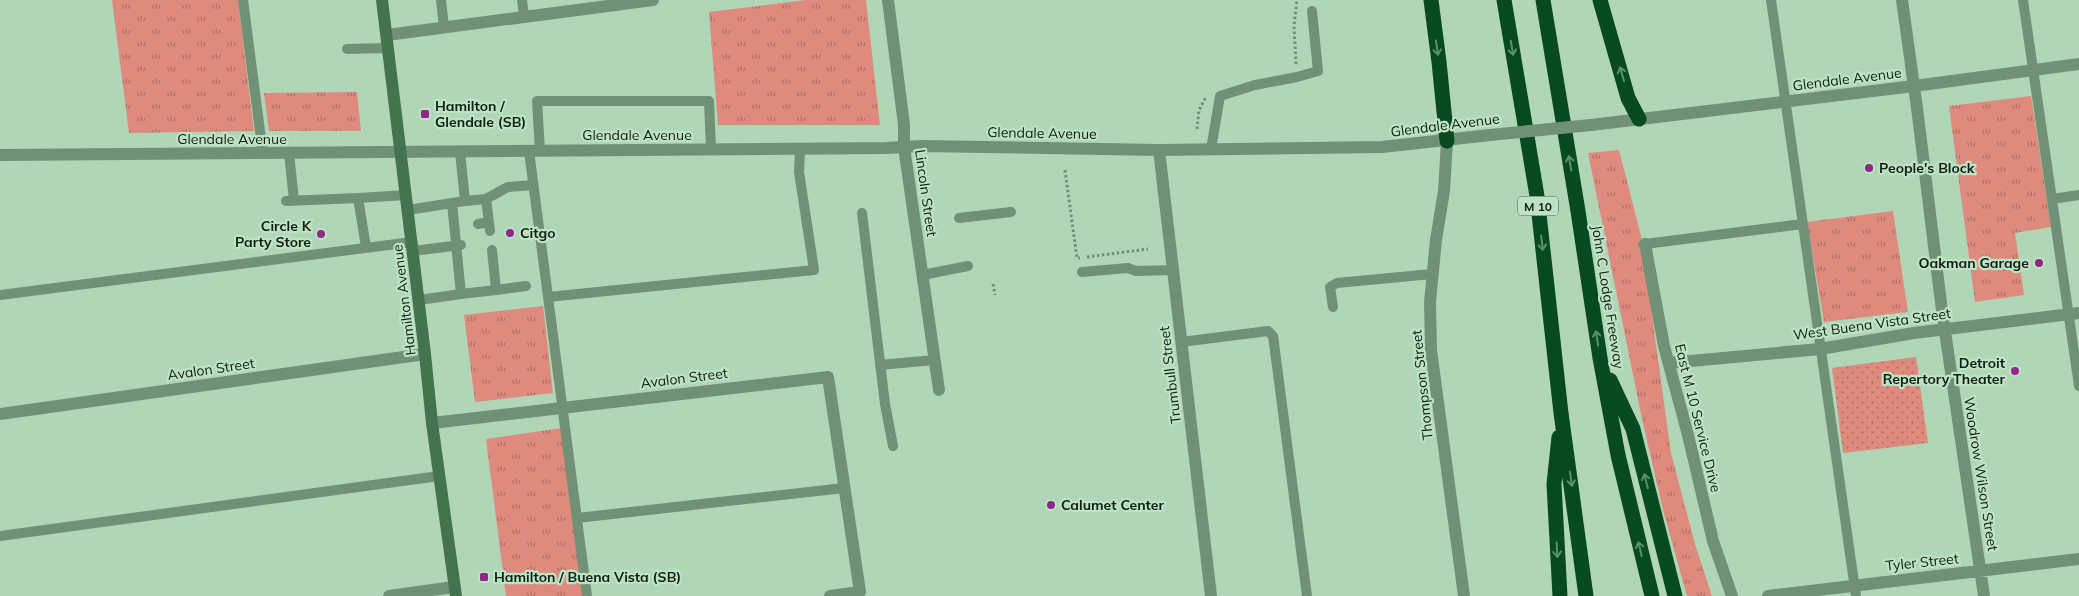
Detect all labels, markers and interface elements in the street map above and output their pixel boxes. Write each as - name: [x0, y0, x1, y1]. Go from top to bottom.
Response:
- one-way arrow: [1433, 40, 1443, 56]
- one-way arrow: [1507, 40, 1517, 56]
- street label: Glendale Avenue: [1792, 63, 1902, 95]
- one-way arrow: [1616, 67, 1626, 83]
- place label: Hamilton / Glendale (SB): [435, 97, 526, 131]
- marker: Hamilton / Glendale (SB): [419, 108, 431, 120]
- street label: Glendale Avenue: [1390, 109, 1500, 141]
- street label: Glendale Avenue: [987, 123, 1097, 143]
- street label: Glendale Avenue: [582, 126, 692, 144]
- street label: Glendale Avenue: [177, 130, 287, 148]
- street label: Lincoln Street: [911, 148, 941, 238]
- one-way arrow: [1565, 156, 1575, 172]
- place label: People's Block: [1879, 159, 1975, 177]
- marker: People's Block: [1863, 162, 1875, 174]
- road number: M 10: [1518, 197, 1558, 216]
- place label: Circle K Party Store: [235, 217, 312, 251]
- place label: Citgo: [520, 224, 555, 242]
- street label: John C Lodge Freeway: [1588, 224, 1628, 371]
- marker: Citgo: [504, 227, 516, 239]
- marker: Circle K Party Store: [315, 228, 327, 240]
- one-way arrow: [1537, 235, 1547, 251]
- street label: Hamilton Avenue: [388, 244, 420, 356]
- place label: Oakman Garage: [1918, 254, 2029, 272]
- marker: Oakman Garage: [2033, 257, 2045, 269]
- street label: West Buena Vista Street: [1792, 304, 1952, 344]
- street label: Trumbull Street: [1155, 325, 1185, 425]
- street label: Thompson Street: [1407, 329, 1437, 441]
- one-way arrow: [1592, 330, 1602, 346]
- street label: East M 10 Service Drive: [1671, 342, 1725, 494]
- street label: Avalon Street: [166, 354, 256, 384]
- place label: Detroit Repertory Theater: [1883, 354, 2006, 388]
- street label: Avalon Street: [639, 364, 729, 392]
- marker: Detroit Repertory Theater: [2009, 365, 2021, 377]
- street label: Woodrow Wilson Street: [1960, 396, 2002, 552]
- one-way arrow: [1566, 470, 1576, 486]
- one-way arrow: [1641, 473, 1650, 489]
- place label: Calumet Center: [1061, 496, 1165, 514]
- marker: Calumet Center: [1045, 499, 1057, 511]
- one-way arrow: [1635, 541, 1644, 557]
- one-way arrow: [1553, 542, 1562, 558]
- street label: Tyler Street: [1885, 549, 1960, 575]
- place label: Hamilton / Buena Vista (SB): [494, 568, 681, 586]
- marker: Hamilton / Buena Vista (SB): [478, 571, 490, 583]

